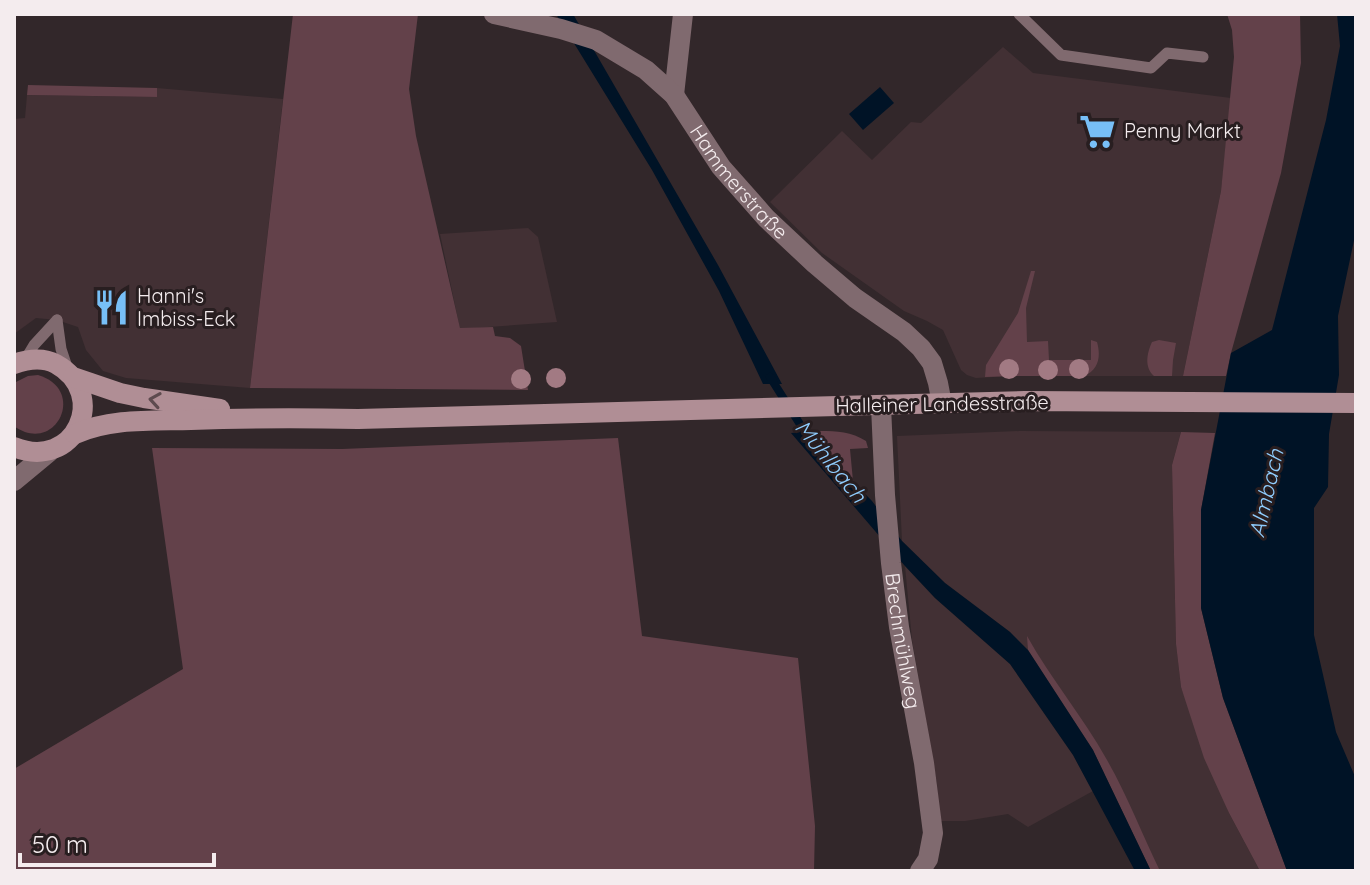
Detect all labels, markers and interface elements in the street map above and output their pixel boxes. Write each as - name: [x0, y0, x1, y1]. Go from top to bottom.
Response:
- supermarket icon: Penny Markt: [1079, 112, 1117, 150]
- place label: Penny Markt: [1124, 118, 1241, 143]
- street label: Hammerstraße: [685, 120, 793, 244]
- place label: Hanni's Imbiss-Eck: [137, 283, 236, 331]
- restaurant icon: Hanni's Imbiss-Eck: [92, 288, 130, 326]
- street label: Halleiner Landesstraße: [835, 389, 1049, 418]
- one-way arrow: [148, 392, 162, 409]
- water label: Mühlbach: [789, 414, 873, 509]
- water label: Almbach: [1242, 446, 1290, 540]
- street label: Brechmühlweg: [880, 571, 927, 711]
- scale bar: [20, 817, 214, 867]
- text: 50 m: [32, 829, 88, 859]

